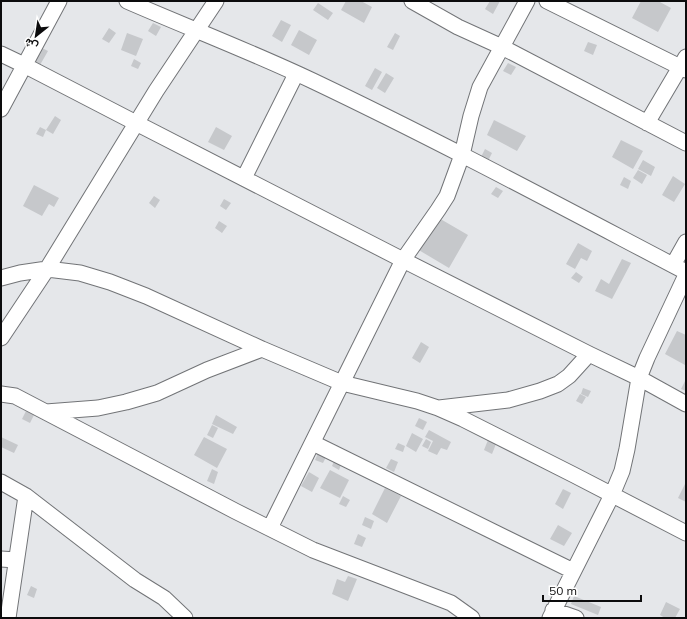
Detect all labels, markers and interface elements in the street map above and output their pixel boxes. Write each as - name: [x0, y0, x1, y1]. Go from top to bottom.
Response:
- north arrow: [16, 16, 56, 56]
- text: ش: [22, 35, 40, 54]
- scale bar: [543, 577, 641, 603]
- text: 50 m: [549, 583, 577, 598]

